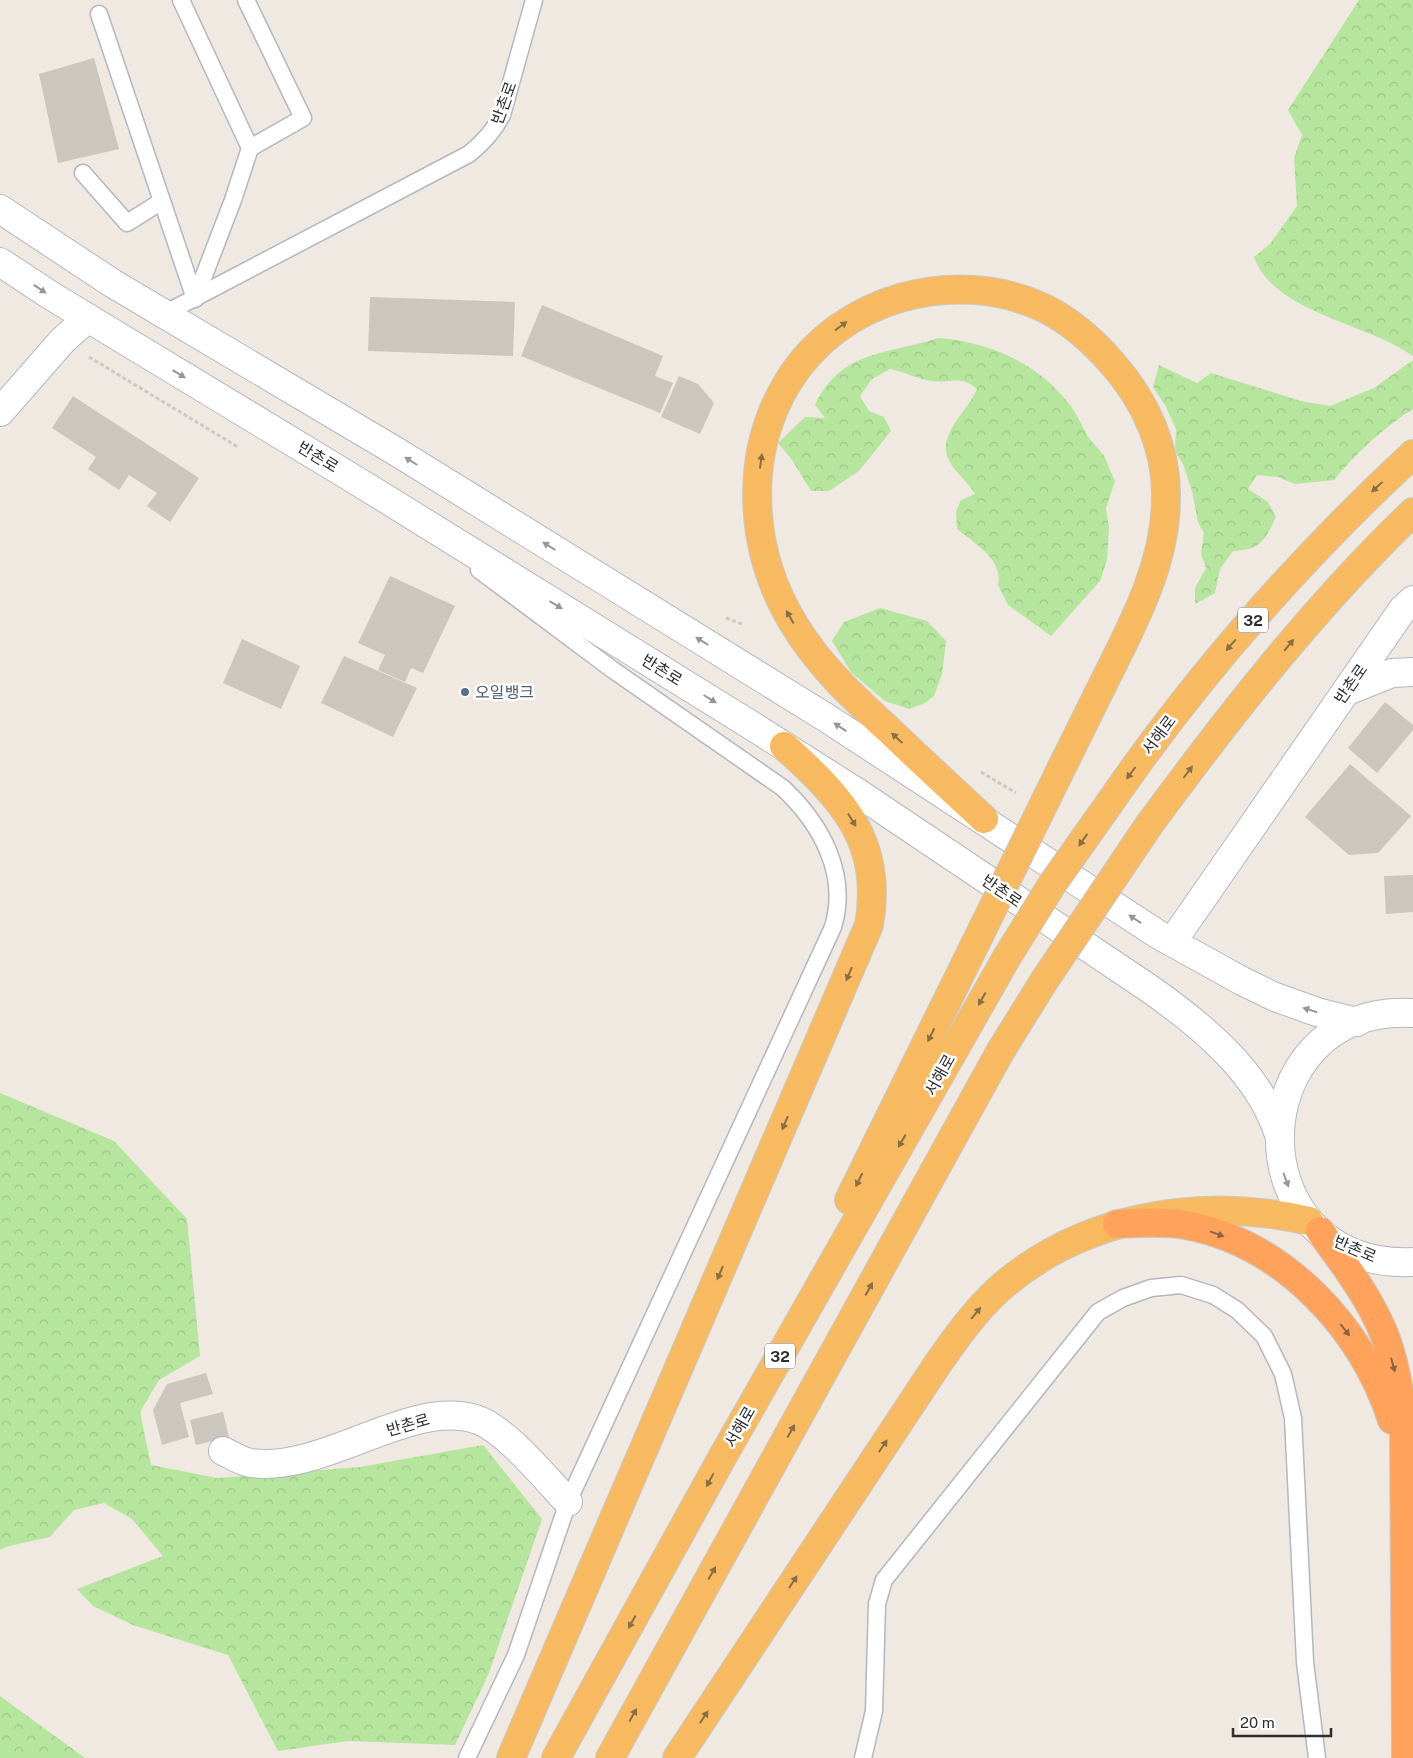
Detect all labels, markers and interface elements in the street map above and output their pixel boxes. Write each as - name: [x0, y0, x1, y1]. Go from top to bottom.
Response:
- street label: 반촌로: [488, 79, 521, 127]
- one-way arrow: [34, 284, 47, 294]
- one-way arrow: [834, 321, 848, 331]
- one-way arrow: [173, 369, 186, 378]
- street label: 반촌로: [294, 437, 342, 477]
- one-way arrow: [757, 453, 765, 469]
- one-way arrow: [404, 456, 417, 465]
- one-way arrow: [1372, 481, 1384, 493]
- one-way arrow: [542, 542, 555, 551]
- one-way arrow: [550, 600, 563, 609]
- road number: 32: [1238, 608, 1268, 632]
- one-way arrow: [785, 611, 794, 624]
- one-way arrow: [695, 637, 708, 646]
- one-way arrow: [1284, 638, 1295, 651]
- one-way arrow: [1226, 639, 1237, 652]
- street label: 반촌로: [638, 650, 686, 690]
- street label: 반촌로: [1331, 660, 1372, 708]
- place label: 오일뱅크: [475, 683, 534, 702]
- marker: 오일뱅크: [459, 686, 471, 698]
- one-way arrow: [703, 695, 716, 704]
- street label: 서해로: [1138, 711, 1180, 758]
- one-way arrow: [833, 722, 846, 732]
- one-way arrow: [892, 732, 904, 744]
- one-way arrow: [1125, 766, 1136, 779]
- one-way arrow: [1183, 766, 1194, 779]
- one-way arrow: [847, 814, 856, 827]
- one-way arrow: [1078, 834, 1088, 847]
- street label: 반촌로: [978, 871, 1026, 911]
- one-way arrow: [1128, 914, 1142, 923]
- one-way arrow: [844, 967, 852, 981]
- one-way arrow: [978, 992, 986, 1006]
- one-way arrow: [1302, 1005, 1317, 1013]
- one-way arrow: [926, 1027, 935, 1042]
- street label: 서해로: [921, 1051, 959, 1099]
- one-way arrow: [780, 1116, 788, 1130]
- one-way arrow: [898, 1134, 907, 1147]
- one-way arrow: [1283, 1172, 1290, 1187]
- one-way arrow: [855, 1173, 863, 1188]
- one-way arrow: [1210, 1230, 1225, 1238]
- street label: 반촌로: [1331, 1232, 1379, 1266]
- one-way arrow: [716, 1266, 724, 1280]
- one-way arrow: [865, 1281, 873, 1296]
- one-way arrow: [971, 1307, 982, 1320]
- one-way arrow: [1339, 1323, 1350, 1336]
- road number: 32: [765, 1344, 795, 1368]
- one-way arrow: [1389, 1358, 1397, 1373]
- street label: 서해로: [721, 1403, 759, 1451]
- street label: 반촌로: [384, 1410, 432, 1440]
- one-way arrow: [786, 1424, 795, 1438]
- one-way arrow: [878, 1439, 888, 1453]
- one-way arrow: [706, 1473, 714, 1487]
- one-way arrow: [708, 1566, 716, 1580]
- one-way arrow: [788, 1575, 798, 1588]
- one-way arrow: [628, 1615, 636, 1630]
- scale bar: [1233, 1706, 1330, 1738]
- one-way arrow: [629, 1709, 638, 1722]
- one-way arrow: [699, 1711, 709, 1724]
- text: 20 m: [1240, 1714, 1275, 1731]

